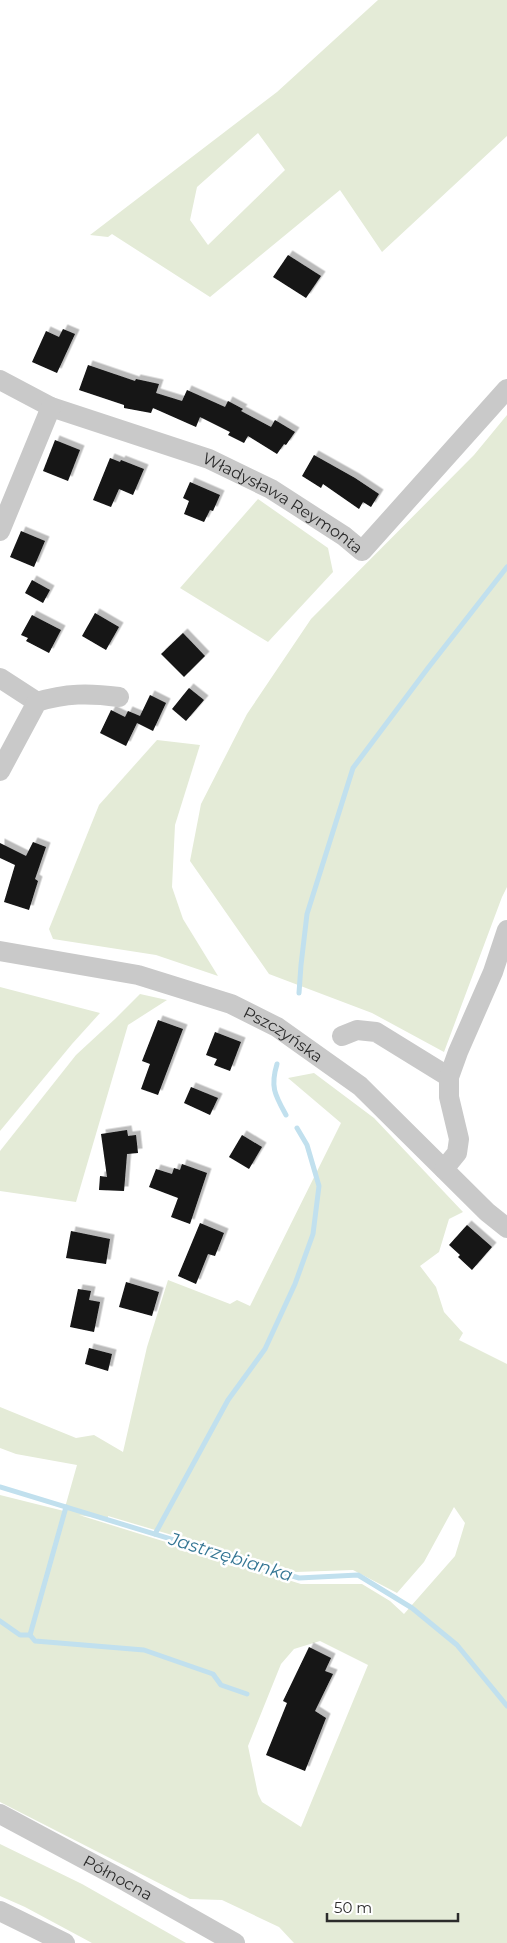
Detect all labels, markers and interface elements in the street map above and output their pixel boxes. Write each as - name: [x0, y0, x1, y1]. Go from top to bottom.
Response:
- street label: Władysława Reymonta: [199, 448, 367, 558]
- street label: Pszczyńska: [240, 1003, 326, 1067]
- water label: Jastrzębianka: [166, 1527, 296, 1586]
- street label: Północna: [80, 1851, 156, 1904]
- scale bar: [327, 1890, 458, 1922]
- text: 50 m: [334, 1898, 372, 1917]

